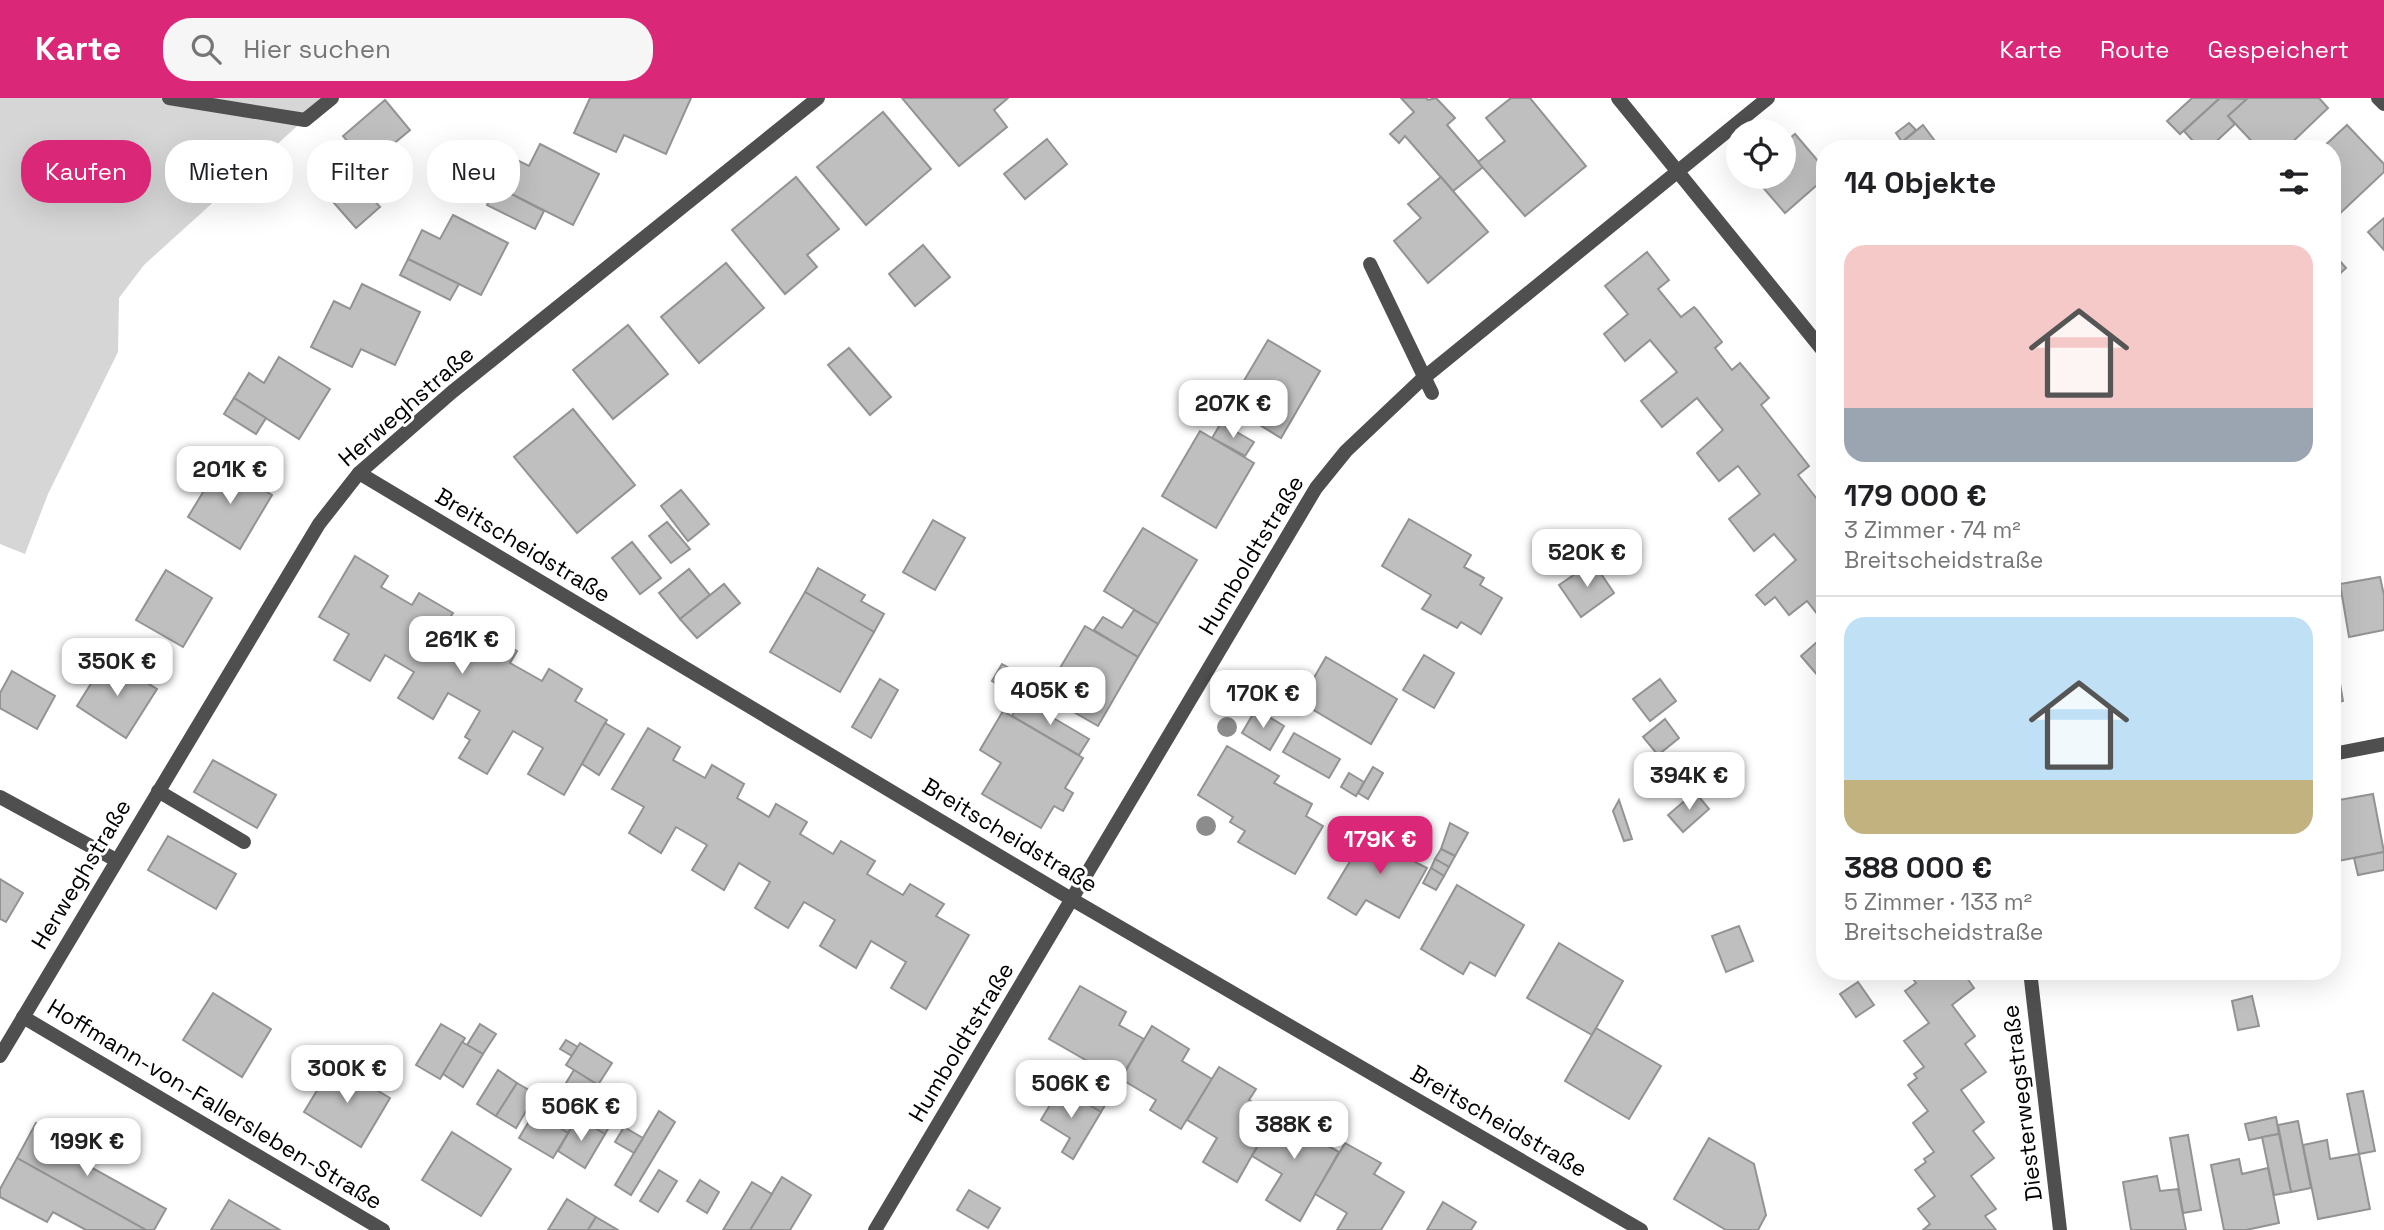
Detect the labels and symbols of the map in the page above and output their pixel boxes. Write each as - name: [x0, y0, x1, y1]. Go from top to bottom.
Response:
- street label: Herweghstraße: [332, 339, 480, 473]
- pin: 207K €: [1176, 380, 1290, 440]
- pin: 201K €: [173, 446, 287, 506]
- street label: Humboldtstraße: [1192, 470, 1310, 640]
- street label: Breitscheidstraße: [430, 481, 616, 609]
- pin: 520K €: [1530, 530, 1644, 589]
- pin: 261K €: [405, 616, 519, 676]
- pin: 350K €: [60, 638, 174, 698]
- pin: 405K €: [993, 668, 1107, 727]
- pin: 170K €: [1206, 670, 1320, 730]
- pin: 394K €: [1632, 752, 1746, 812]
- street label: Breitscheidstraße: [917, 771, 1103, 899]
- street label: Herweghstraße: [24, 793, 138, 955]
- pin: 179K €: [1323, 816, 1437, 876]
- street label: Humboldtstraße: [902, 957, 1020, 1127]
- street label: Hoffmann-von-Fallersleben-Straße: [42, 992, 388, 1216]
- street label: Diesterwegstraße: [1995, 1003, 2049, 1203]
- pin: 300K €: [290, 1046, 404, 1105]
- street label: Breitscheidstraße: [1405, 1058, 1593, 1184]
- pin: 506K €: [1014, 1060, 1128, 1120]
- pin: 506K €: [524, 1084, 638, 1143]
- pin: 388K €: [1237, 1102, 1351, 1161]
- pin: 199K €: [30, 1118, 144, 1178]

